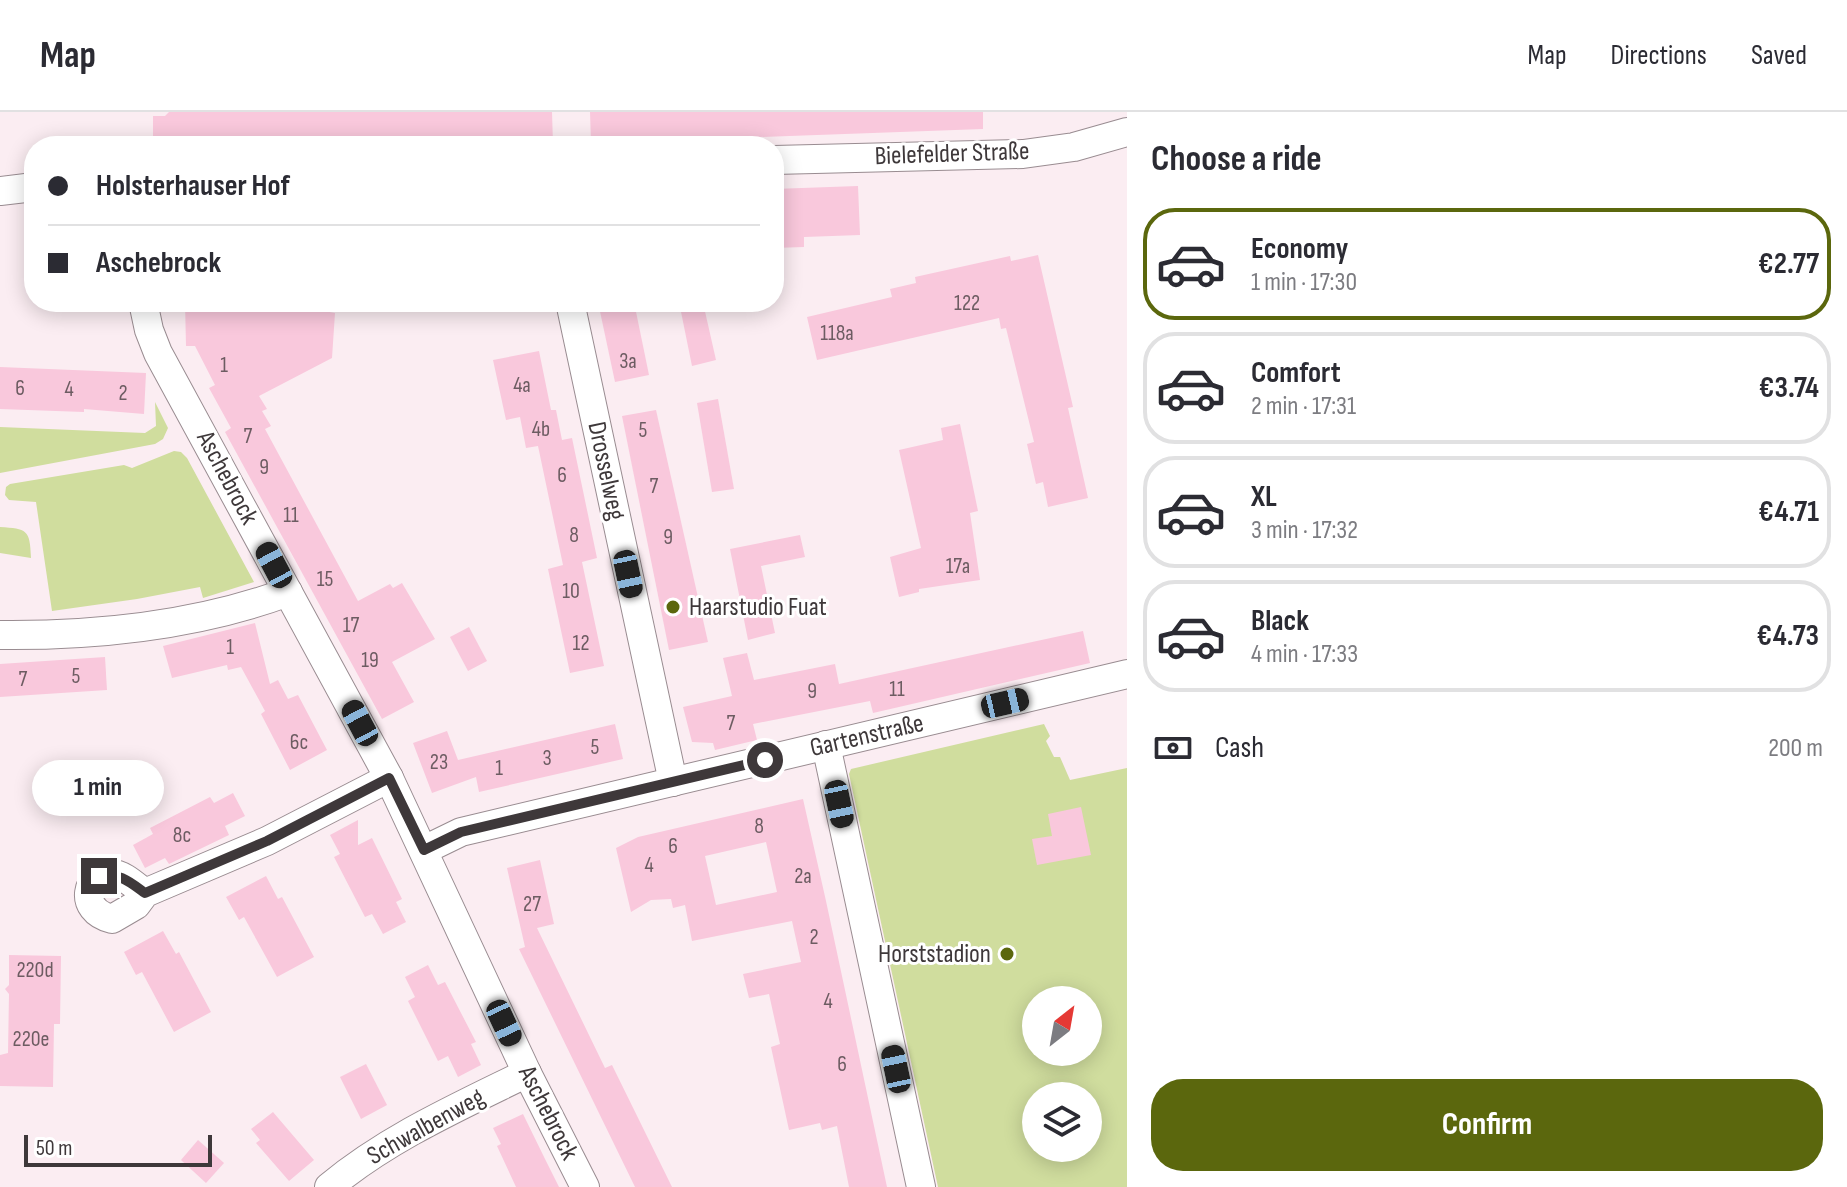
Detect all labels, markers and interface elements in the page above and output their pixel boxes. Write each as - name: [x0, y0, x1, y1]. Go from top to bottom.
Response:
- text: Map: [40, 33, 96, 78]
- text: Map: [1528, 39, 1567, 72]
- text: Directions: [1611, 39, 1707, 72]
- text: Saved: [1751, 39, 1807, 72]
- street label: Bielefelder Straße: [874, 136, 1030, 172]
- text: Choose a ride: [1151, 138, 1322, 181]
- text: Holsterhauser Hof: [96, 168, 290, 204]
- icon: car: [1155, 228, 1227, 300]
- text: Economy: [1251, 231, 1348, 267]
- text: Aschebrock: [96, 245, 221, 281]
- text: €2.77: [1758, 246, 1819, 282]
- text: 1 min · 17:30: [1251, 267, 1357, 298]
- house number: 122: [954, 290, 980, 317]
- house number: 118a: [820, 320, 854, 347]
- house number: 3a: [619, 348, 637, 375]
- house number: 1: [220, 352, 228, 379]
- icon: car: [1155, 352, 1227, 424]
- text: Comfort: [1251, 355, 1341, 391]
- text: €3.74: [1759, 370, 1819, 406]
- house number: 4a: [513, 372, 531, 399]
- house number: 6: [15, 375, 25, 402]
- house number: 4: [64, 376, 74, 403]
- house number: 2: [118, 380, 128, 407]
- text: 2 min · 17:31: [1251, 391, 1356, 422]
- house number: 4b: [532, 416, 550, 443]
- house number: 5: [639, 417, 648, 444]
- street label: Drosselweg: [580, 419, 632, 523]
- house number: 7: [244, 423, 253, 450]
- street label: Aschebrock: [189, 425, 265, 530]
- house number: 9: [259, 454, 269, 481]
- house number: 6: [557, 462, 567, 489]
- house number: 7: [650, 473, 659, 500]
- icon: car: [1155, 476, 1227, 548]
- text: XL: [1251, 479, 1277, 515]
- text: €4.71: [1758, 494, 1819, 530]
- house number: 11: [283, 502, 299, 529]
- text: 3 min · 17:32: [1251, 515, 1358, 546]
- house number: 8: [569, 522, 579, 549]
- house number: 9: [663, 524, 673, 551]
- car: [252, 538, 296, 592]
- car: [611, 548, 645, 600]
- house number: 17a: [946, 553, 970, 580]
- house number: 15: [317, 566, 333, 593]
- house number: 10: [562, 578, 580, 605]
- place label: Haarstudio Fuat: [689, 592, 827, 623]
- marker: Haarstudio Fuat: [664, 598, 682, 616]
- icon: car: [1155, 600, 1227, 672]
- text: Black: [1251, 603, 1309, 639]
- house number: 17: [343, 612, 359, 639]
- text: €4.73: [1757, 618, 1819, 654]
- house number: 12: [572, 630, 590, 657]
- house number: 1: [226, 634, 234, 661]
- text: 4 min · 17:33: [1251, 639, 1358, 670]
- house number: 19: [361, 647, 379, 674]
- house number: 5: [72, 663, 81, 690]
- house number: 7: [19, 666, 28, 693]
- house number: 11: [889, 676, 905, 703]
- house number: 9: [807, 678, 817, 705]
- car: [979, 686, 1031, 720]
- car: [338, 696, 382, 750]
- street label: Gartenstraße: [807, 708, 927, 764]
- house number: 7: [727, 710, 736, 737]
- icon: cash: [1151, 726, 1195, 770]
- house number: 6c: [290, 729, 308, 756]
- text: Cash: [1215, 730, 1264, 766]
- text: 200 m: [1768, 733, 1823, 764]
- house number: 5: [591, 734, 600, 761]
- route start: [747, 742, 783, 778]
- house number: 3: [542, 745, 552, 772]
- house number: 23: [430, 749, 448, 776]
- house number: 1: [495, 755, 503, 782]
- callout: 1 min: [33, 760, 165, 816]
- text: 1 min: [74, 772, 122, 803]
- car: [822, 778, 856, 830]
- house number: 8: [754, 813, 764, 840]
- house number: 8c: [173, 822, 191, 849]
- house number: 6: [668, 833, 678, 860]
- house number: 4: [644, 852, 654, 879]
- route end: [81, 858, 117, 894]
- house number: 2a: [794, 863, 812, 890]
- house number: 27: [523, 891, 541, 918]
- house number: 2: [809, 924, 819, 951]
- place label: Horststadion: [878, 939, 991, 970]
- marker: Horststadion: [998, 945, 1016, 963]
- house number: 220d: [16, 957, 54, 984]
- north arrow: [1022, 986, 1102, 1066]
- map controls: [1022, 986, 1102, 1162]
- house number: 4: [823, 988, 833, 1015]
- car: [483, 996, 525, 1050]
- house number: 220e: [13, 1026, 49, 1053]
- car: [879, 1043, 913, 1095]
- house number: 6: [837, 1051, 847, 1078]
- street label: Aschebrock: [511, 1060, 585, 1165]
- button: Confirm: [1151, 1079, 1823, 1171]
- street label: Schwalbenweg: [362, 1082, 490, 1172]
- button: layers: [1022, 1082, 1102, 1162]
- scale bar: [24, 1131, 212, 1167]
- text: 50 m: [36, 1135, 72, 1162]

